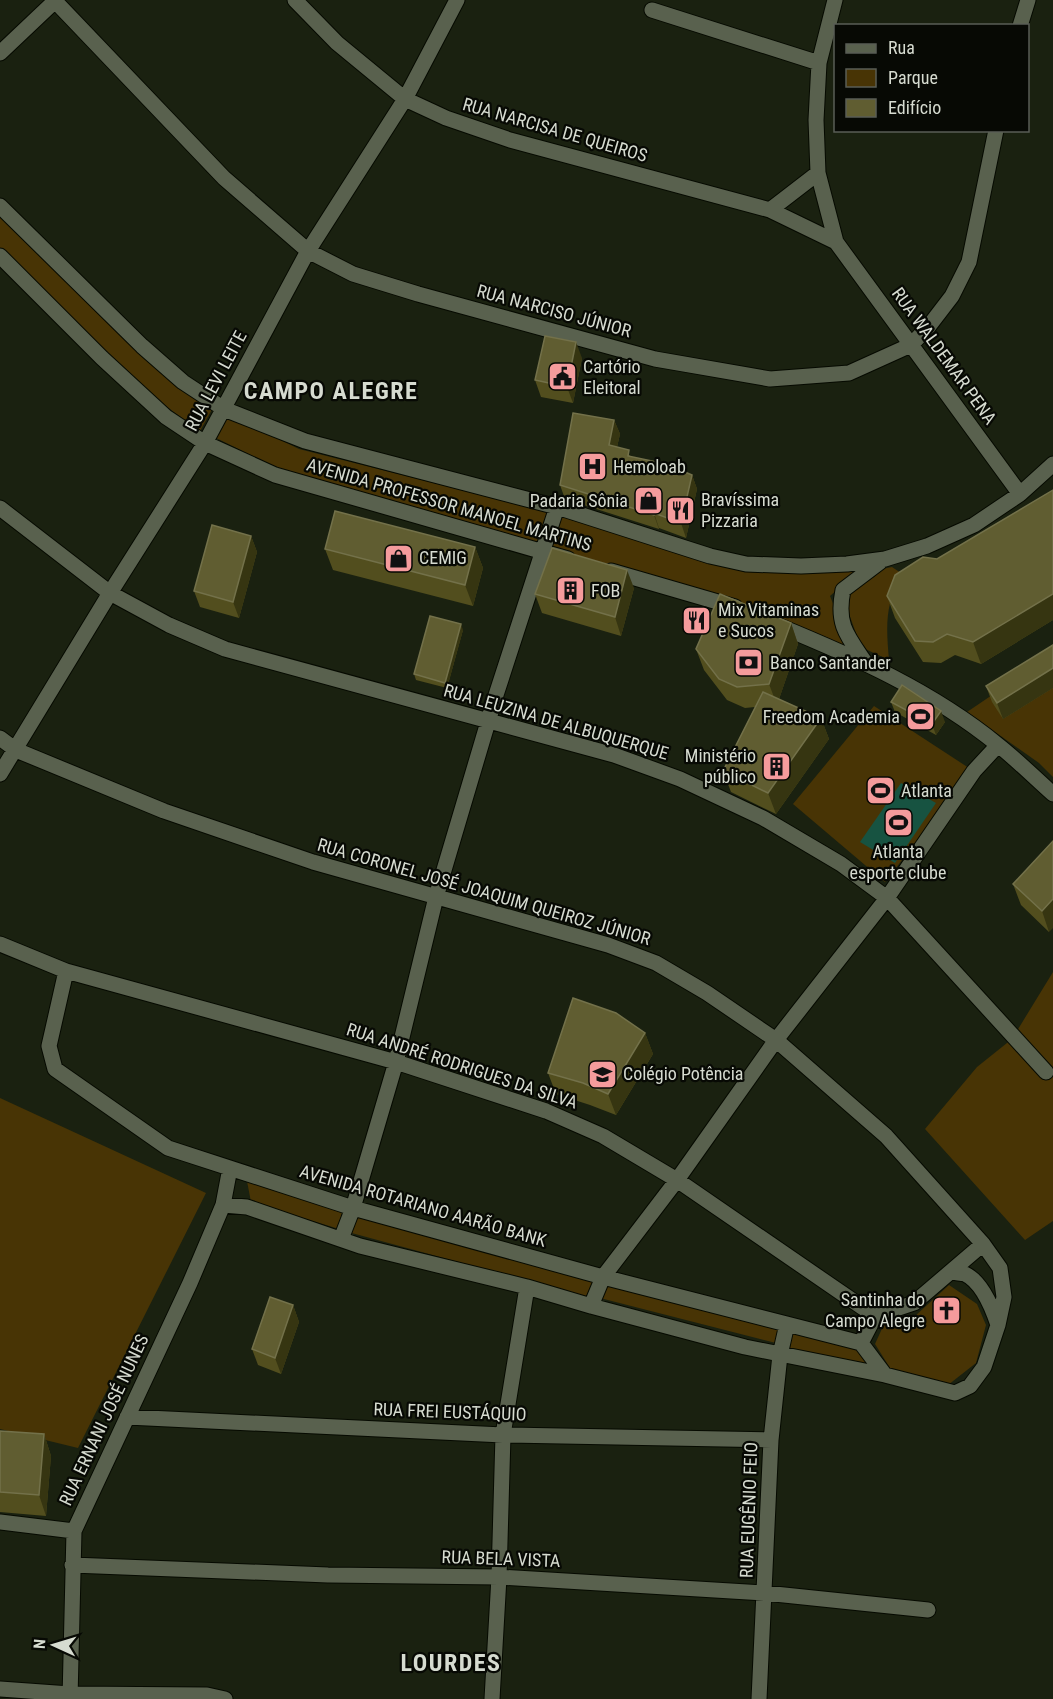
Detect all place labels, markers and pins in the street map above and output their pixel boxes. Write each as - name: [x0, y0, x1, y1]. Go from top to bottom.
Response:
- place label: Cartório Eleitoral: [583, 356, 641, 398]
- public building icon: Cartório Eleitoral: [546, 361, 578, 393]
- hospital icon: Hemoloab: [576, 451, 608, 483]
- place label: Hemoloab: [613, 456, 686, 477]
- shop icon: Padaria Sônia: [633, 485, 665, 517]
- place label: Bravíssima Pizzaria: [701, 489, 779, 531]
- place label: Padaria Sônia: [530, 490, 628, 511]
- restaurant icon: Bravíssima Pizzaria: [664, 494, 696, 526]
- shop icon: CEMIG: [382, 542, 414, 574]
- place label: CEMIG: [419, 547, 467, 568]
- building icon: FOB: [554, 575, 586, 607]
- place label: FOB: [591, 580, 620, 601]
- place label: Mix Vitaminas e Sucos: [718, 599, 819, 641]
- restaurant icon: Mix Vitaminas e Sucos: [681, 604, 713, 636]
- bank icon: Banco Santander: [733, 647, 765, 679]
- place label: Banco Santander: [770, 652, 891, 673]
- sports icon: Freedom Academia: [905, 701, 937, 733]
- place label: Freedom Academia: [763, 706, 900, 727]
- place label: Ministério público: [685, 745, 756, 787]
- building icon: Ministério público: [761, 750, 793, 782]
- sports icon: Atlanta: [864, 775, 896, 807]
- place label: Atlanta: [901, 780, 952, 801]
- sports icon: Atlanta esporte clube: [882, 807, 914, 839]
- place label: Atlanta esporte clube: [850, 841, 946, 883]
- school or university icon: Colégio Potência: [586, 1058, 618, 1090]
- place label: Colégio Potência: [623, 1063, 743, 1084]
- place label: Santinha do Campo Alegre: [825, 1289, 925, 1331]
- church icon: Santinha do Campo Alegre: [930, 1294, 962, 1326]

